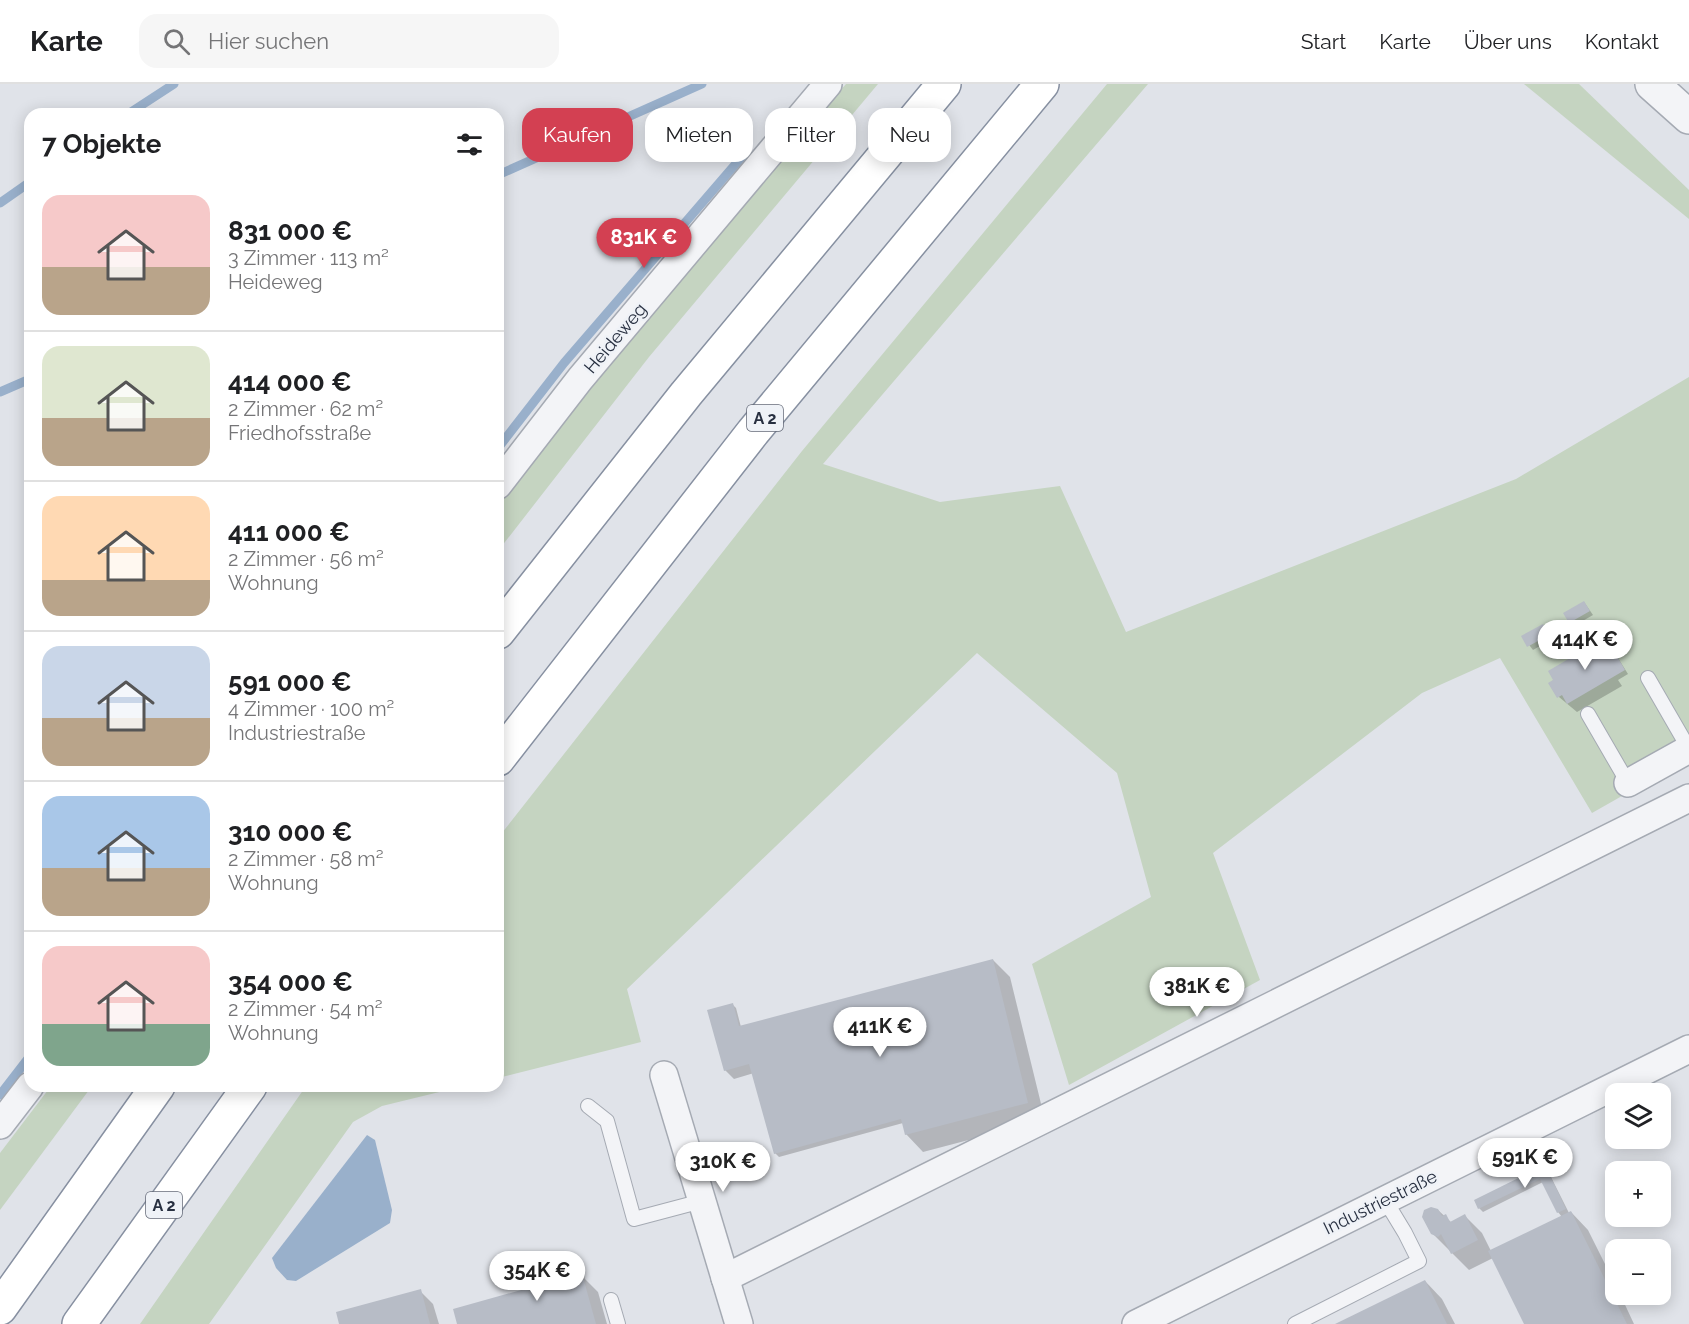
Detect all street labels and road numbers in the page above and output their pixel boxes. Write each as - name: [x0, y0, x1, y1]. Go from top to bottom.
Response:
- street label: Heideweg: [580, 299, 650, 377]
- road number: A 2: [747, 405, 783, 431]
- street label: Industriestraße: [1320, 1165, 1441, 1239]
- road number: A 2: [146, 1192, 182, 1218]

